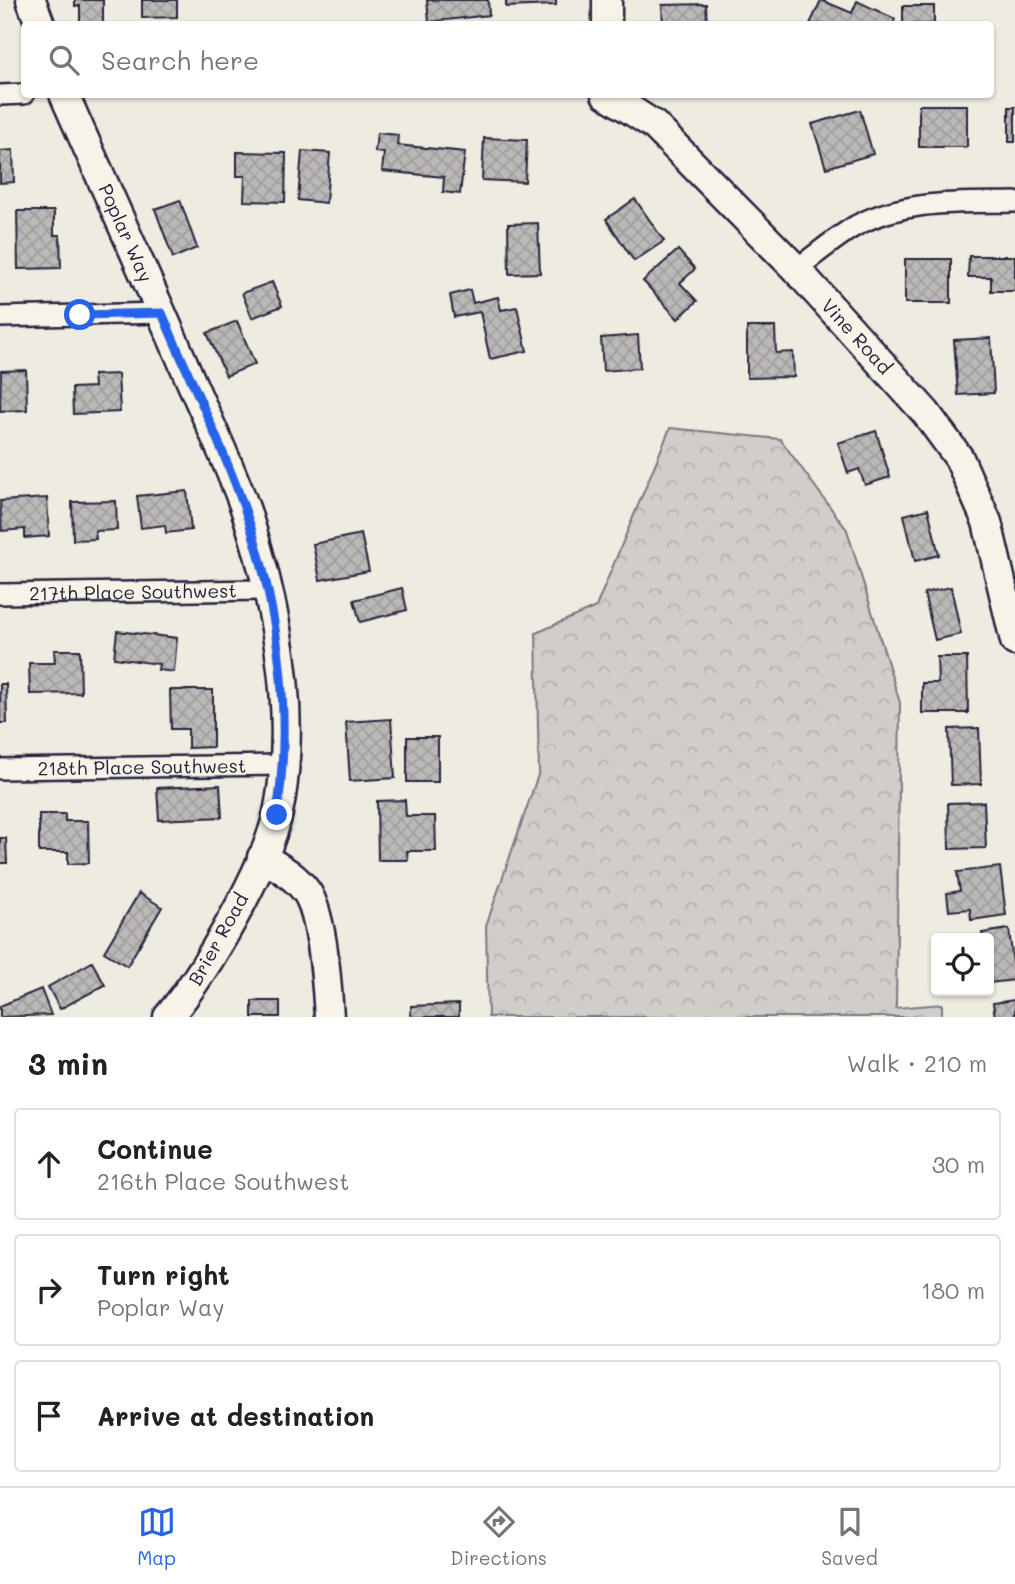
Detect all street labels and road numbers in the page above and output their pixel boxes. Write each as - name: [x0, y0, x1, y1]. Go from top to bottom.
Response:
- street label: Poplar Way: [93, 180, 159, 286]
- street label: Vine Road: [816, 293, 898, 379]
- street label: 217th Place Southwest: [29, 577, 237, 606]
- street label: 218th Place Southwest: [37, 753, 246, 780]
- street label: Brier Road: [182, 888, 253, 989]

